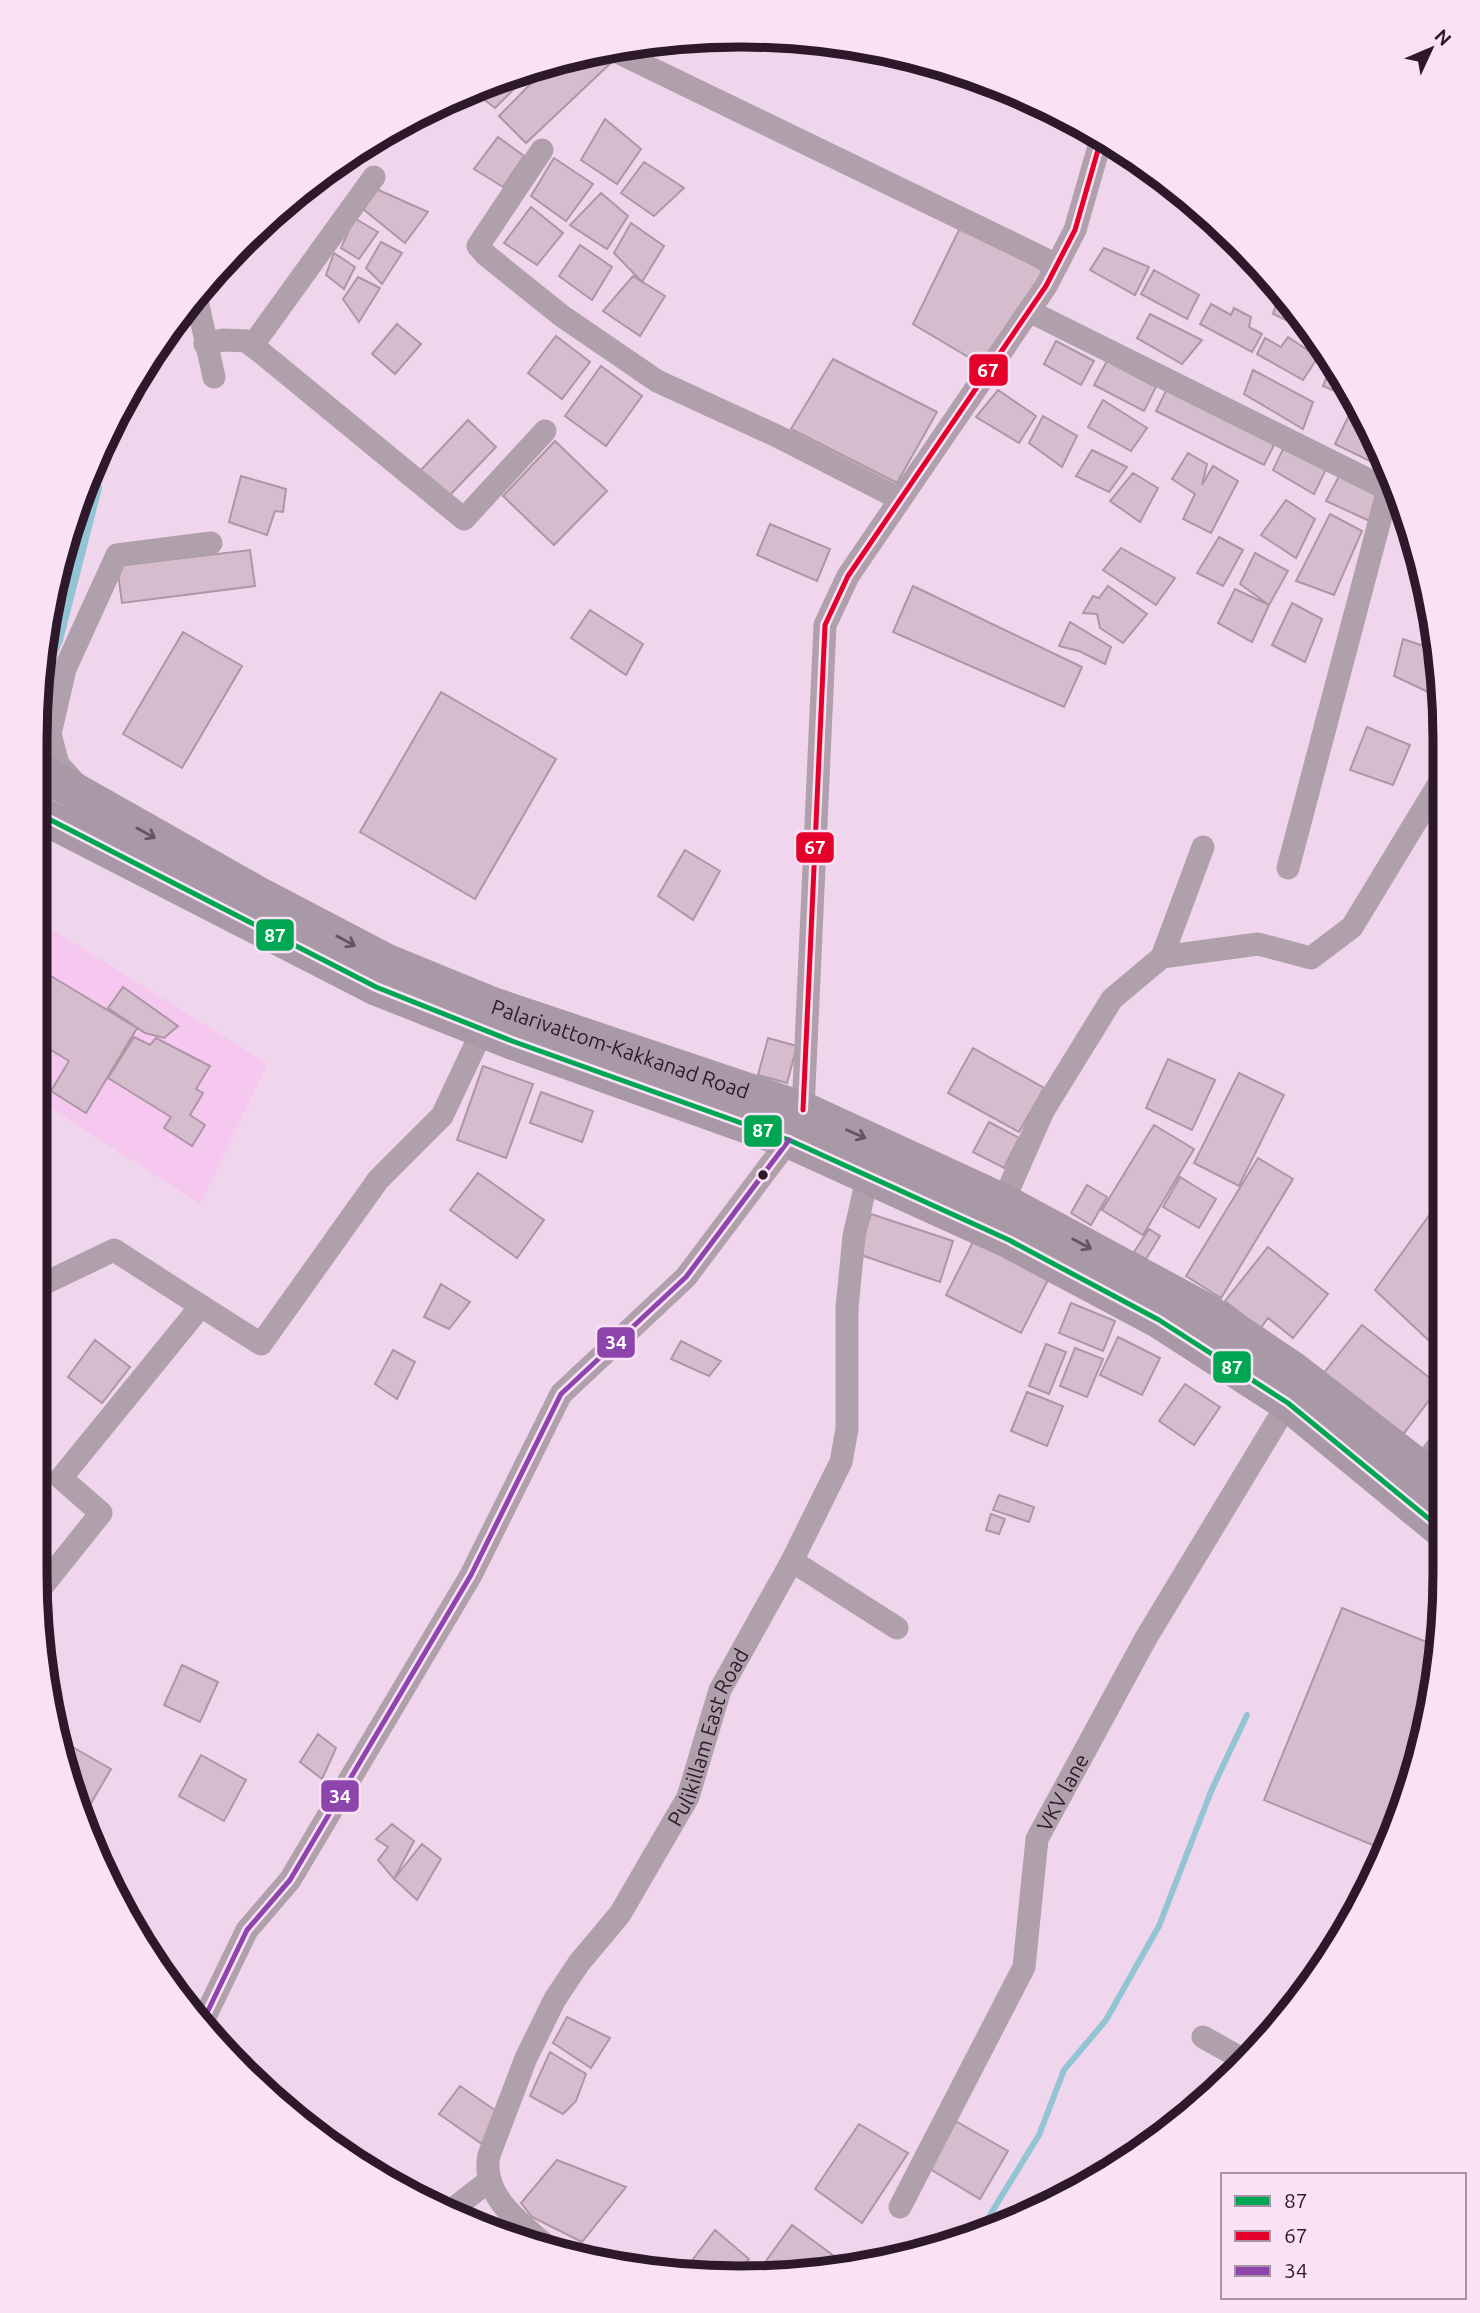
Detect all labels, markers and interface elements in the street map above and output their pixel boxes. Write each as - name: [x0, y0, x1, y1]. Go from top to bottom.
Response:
- north arrow: [1396, 14, 1466, 84]
- text: N: [1430, 24, 1456, 50]
- line badge: 67: [968, 353, 1009, 387]
- text: 67: [977, 359, 999, 381]
- one-way arrow: [135, 826, 155, 840]
- line badge: 67: [795, 831, 835, 864]
- text: 67: [804, 836, 826, 858]
- line badge: 87: [255, 918, 295, 952]
- text: 87: [264, 924, 286, 946]
- one-way arrow: [335, 934, 355, 948]
- street label: Palarivattom-Kakkanad Road: [489, 994, 753, 1103]
- line badge: 87: [743, 1114, 783, 1148]
- text: 87: [752, 1119, 774, 1141]
- one-way arrow: [844, 1128, 866, 1141]
- unlabelled marker: [756, 1168, 770, 1182]
- one-way arrow: [1071, 1238, 1092, 1251]
- line badge: 34: [596, 1326, 636, 1359]
- text: 34: [605, 1331, 627, 1353]
- line badge: 87: [1212, 1350, 1252, 1384]
- text: 87: [1221, 1356, 1243, 1378]
- street label: Pulikillam East Road: [662, 1644, 753, 1830]
- street label: VKV lane: [1032, 1749, 1093, 1835]
- line badge: 34: [320, 1779, 360, 1813]
- text: 34: [329, 1785, 351, 1807]
- legend: [1221, 2173, 1466, 2299]
- text: 87: [1284, 2188, 1308, 2212]
- text: 67: [1284, 2223, 1308, 2247]
- text: 34: [1284, 2258, 1308, 2282]

